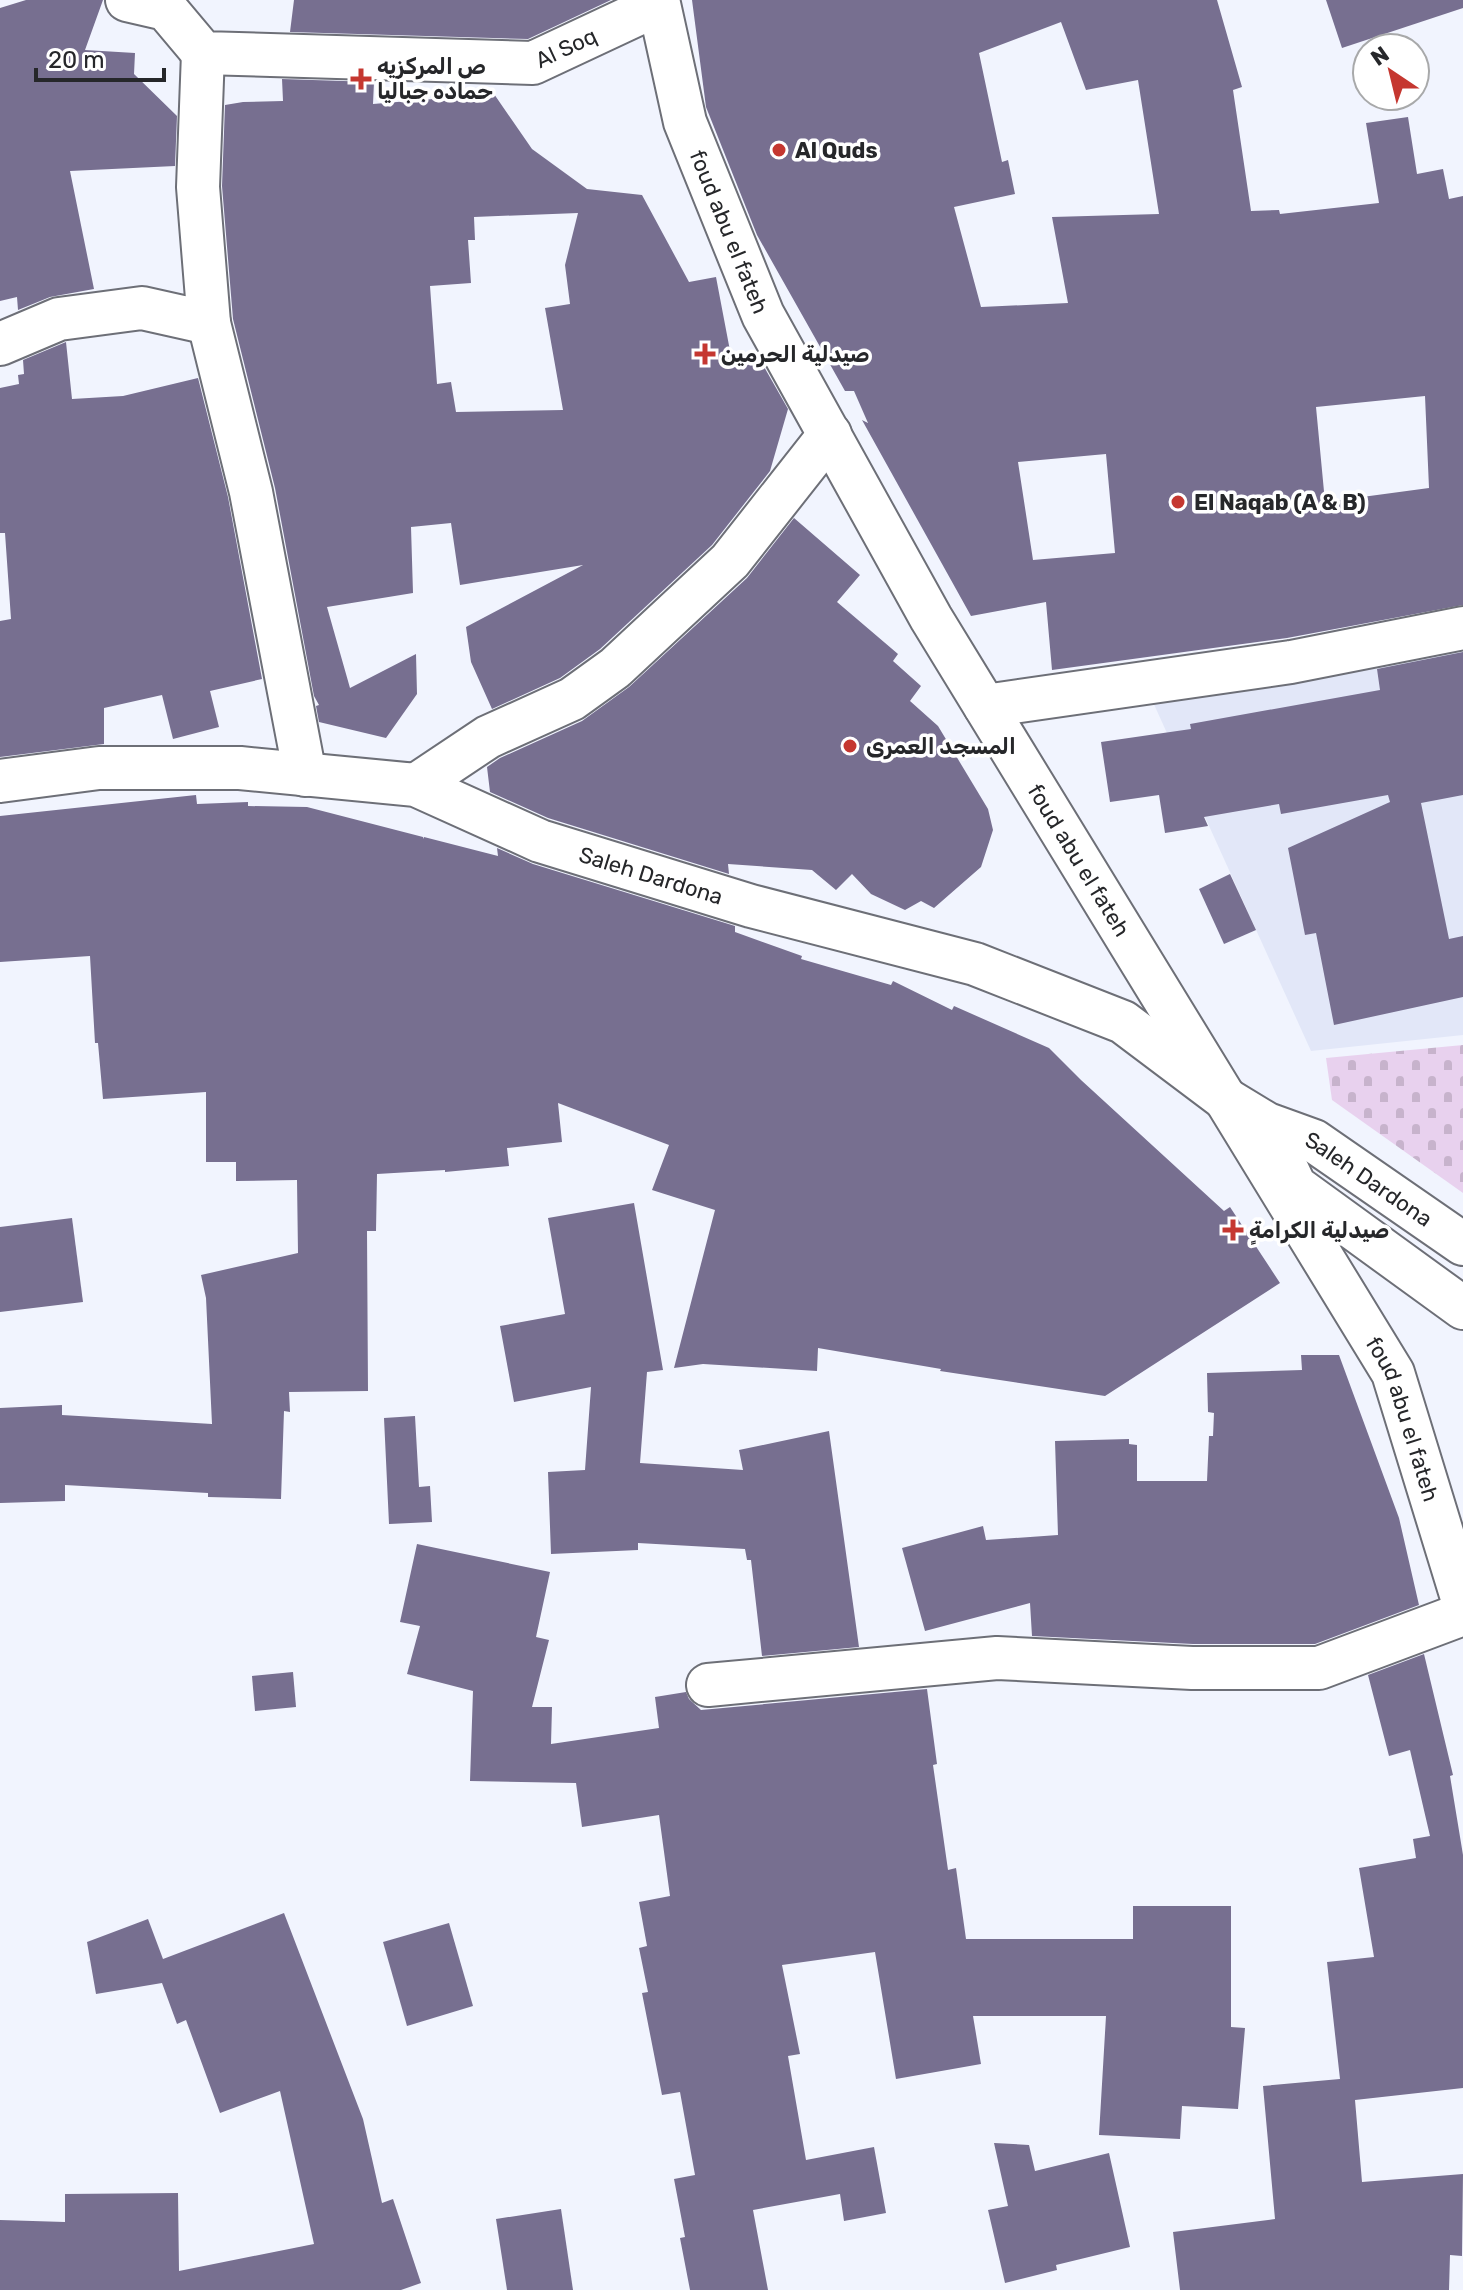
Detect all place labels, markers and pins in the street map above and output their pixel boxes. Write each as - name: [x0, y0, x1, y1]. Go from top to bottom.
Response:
- place label: ص المركزيه حماده جباليا: [377, 53, 493, 105]
- marker: ص المركزيه حماده جباليا: [352, 70, 370, 88]
- place label: Al Quds: [795, 137, 878, 164]
- marker: Al Quds: [770, 141, 788, 159]
- place label: صيدلية الحرمين: [721, 341, 869, 368]
- marker: صيدلية الحرمين: [696, 345, 714, 363]
- place label: El Naqab (A & B): [1194, 489, 1366, 516]
- marker: El Naqab (A & B): [1169, 493, 1187, 511]
- place label: المسجد العمرى: [866, 733, 1016, 760]
- marker: المسجد العمرى: [841, 737, 859, 755]
- place label: ِِصيدلية الكرامة: [1249, 1217, 1389, 1245]
- marker: ِِصيدلية الكرامة: [1224, 1221, 1242, 1239]

